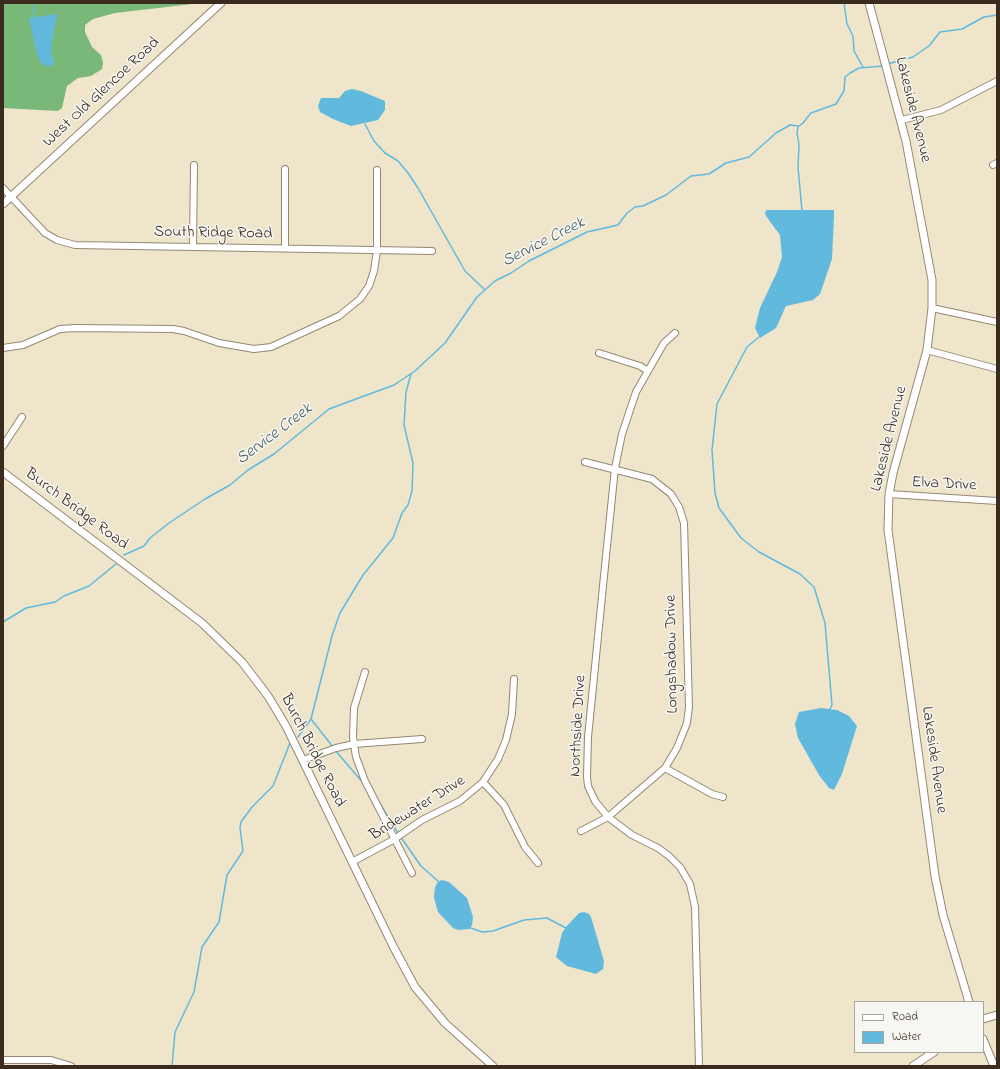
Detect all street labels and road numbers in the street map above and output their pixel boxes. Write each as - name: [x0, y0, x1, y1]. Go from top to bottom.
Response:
- street label: West Old Glencoe Road: [40, 34, 164, 152]
- street label: Lakeside Avenue: [890, 55, 934, 165]
- street label: South Ridge Road: [154, 223, 272, 245]
- street label: Lakeside Avenue: [868, 384, 912, 494]
- street label: Burch Bridge Road: [21, 465, 131, 555]
- street label: Elva Drive: [911, 474, 977, 496]
- street label: Longshadow Drive: [662, 594, 684, 714]
- street label: Northside Drive: [567, 675, 591, 777]
- street label: Burch Bridge Road: [275, 691, 349, 811]
- street label: Lakeside Avenue: [916, 705, 950, 815]
- street label: Bridewater Drive: [367, 772, 469, 846]

